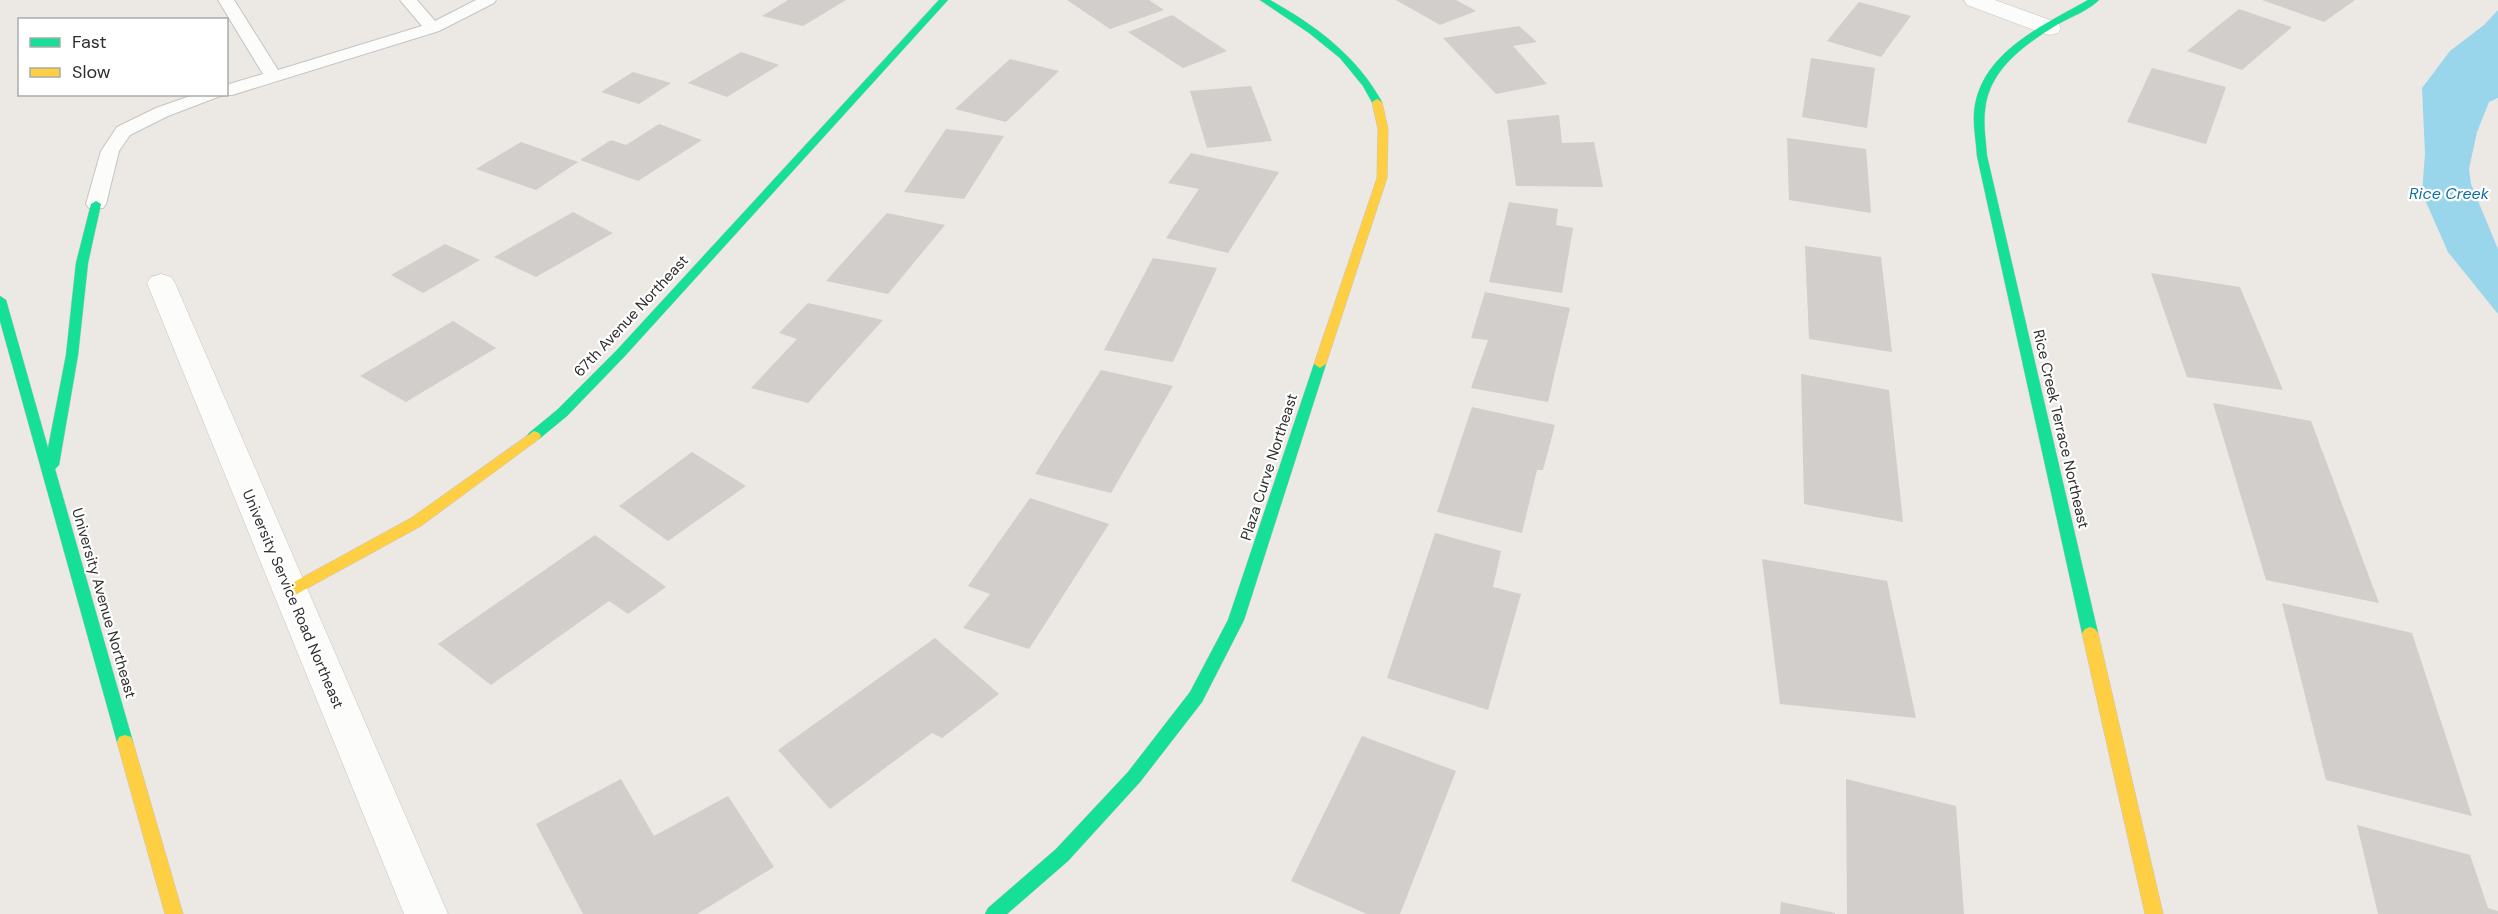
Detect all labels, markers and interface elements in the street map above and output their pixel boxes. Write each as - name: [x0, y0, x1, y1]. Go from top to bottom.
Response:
- legend: [18, 18, 228, 96]
- text: Fast: [72, 30, 107, 54]
- text: Slow: [72, 60, 111, 84]
- water label: Rice Creek: [2409, 183, 2490, 204]
- street label: 67th Avenue Northeast: [569, 251, 693, 381]
- street label: Rice Creek Terrace Northeast: [2028, 328, 2094, 530]
- street label: Plaza Curve Northeast: [1236, 391, 1302, 543]
- street label: University Service Road Northeast: [238, 486, 348, 712]
- street label: University Avenue Northeast: [67, 506, 141, 701]

